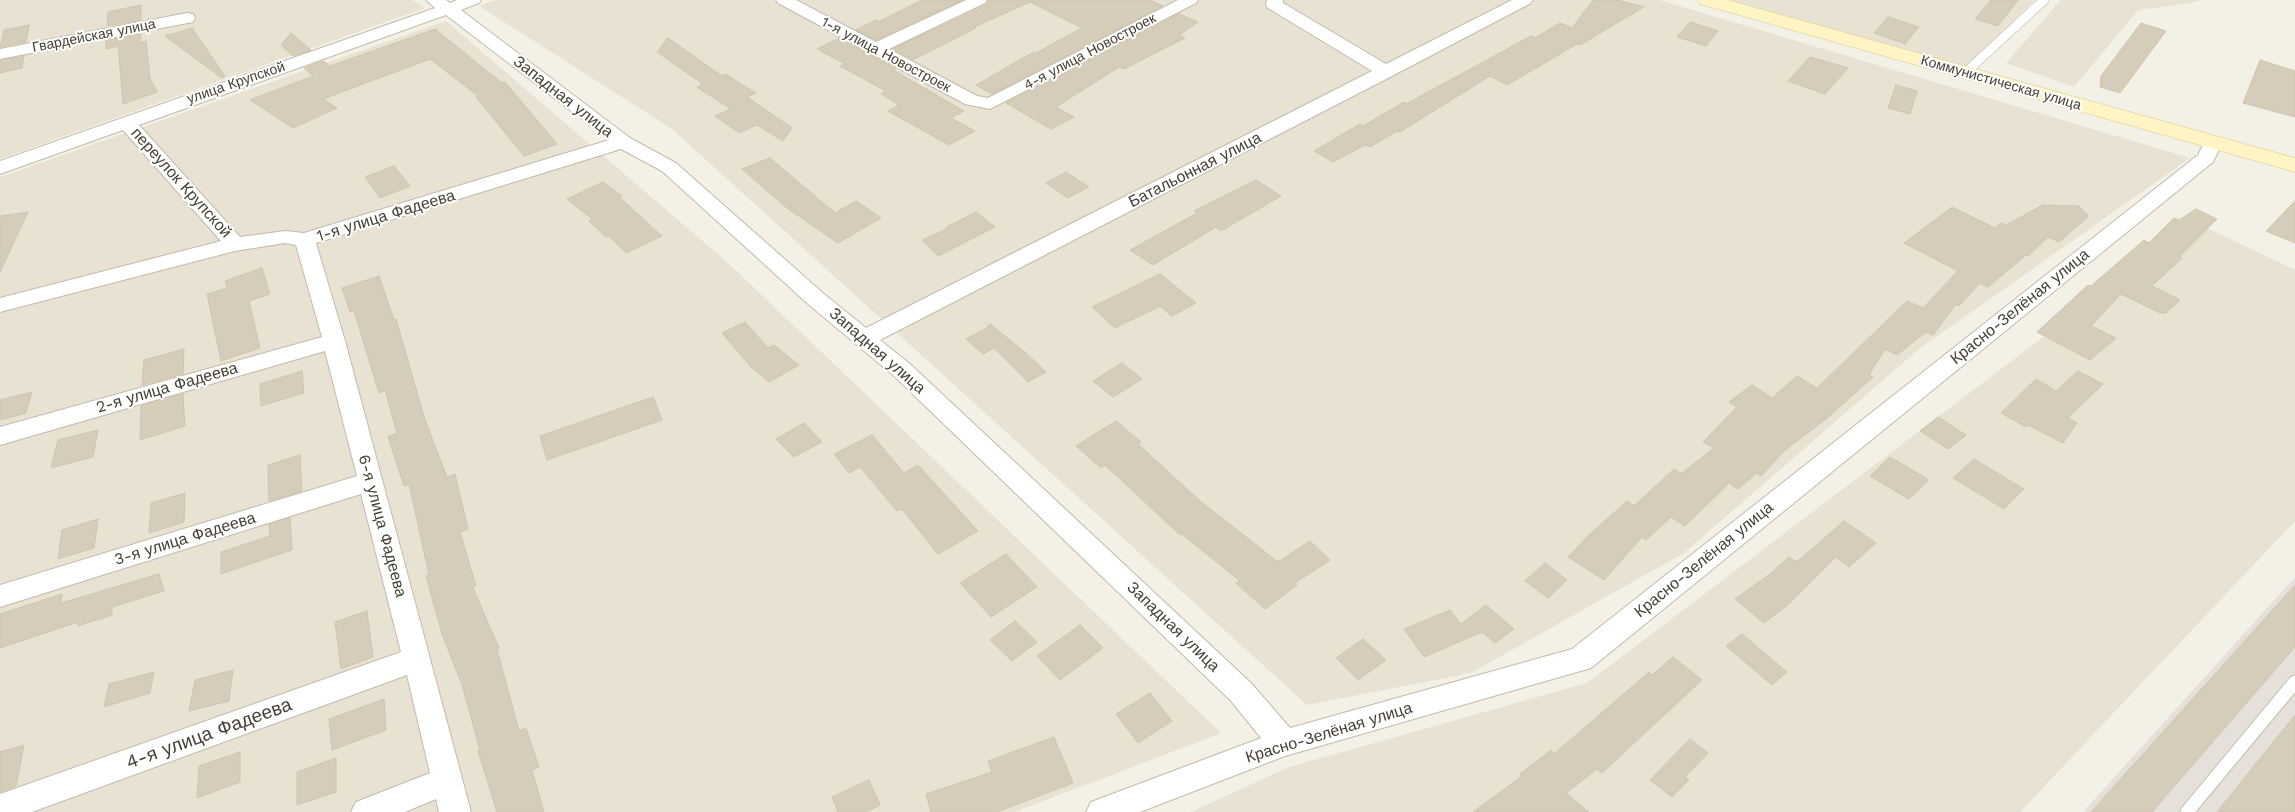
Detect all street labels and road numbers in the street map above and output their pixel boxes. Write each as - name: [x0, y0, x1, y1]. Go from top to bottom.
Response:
- street label: 4-я улица Новостроек: [1021, 10, 1159, 94]
- street label: 1-я улица Новостроек: [818, 14, 954, 96]
- street label: Гвардейская улица: [31, 16, 157, 56]
- street label: Западная улица: [509, 52, 617, 142]
- street label: Коммунистическая улица: [1919, 52, 2083, 114]
- street label: улица Крупской: [185, 58, 287, 108]
- street label: переулок Крупской: [127, 124, 235, 242]
- street label: Батальонная улица: [1125, 128, 1265, 212]
- street label: 1-я улица Фадеева: [315, 186, 457, 246]
- street label: Красно-Зелёная улица: [1947, 245, 2093, 369]
- street label: Западная улица: [825, 304, 929, 398]
- street label: 2-я улица Фадеева: [94, 359, 240, 417]
- street label: 6-я улица Фадеева: [354, 453, 410, 599]
- street label: Красно-Зелёная улица: [1631, 498, 1777, 622]
- street label: 3-я улица Фадеева: [112, 508, 258, 570]
- street label: Западная улица: [1123, 578, 1223, 676]
- street label: 4-я улица Фадеева: [123, 693, 295, 775]
- street label: Красно-Зелёная улица: [1243, 699, 1415, 767]

